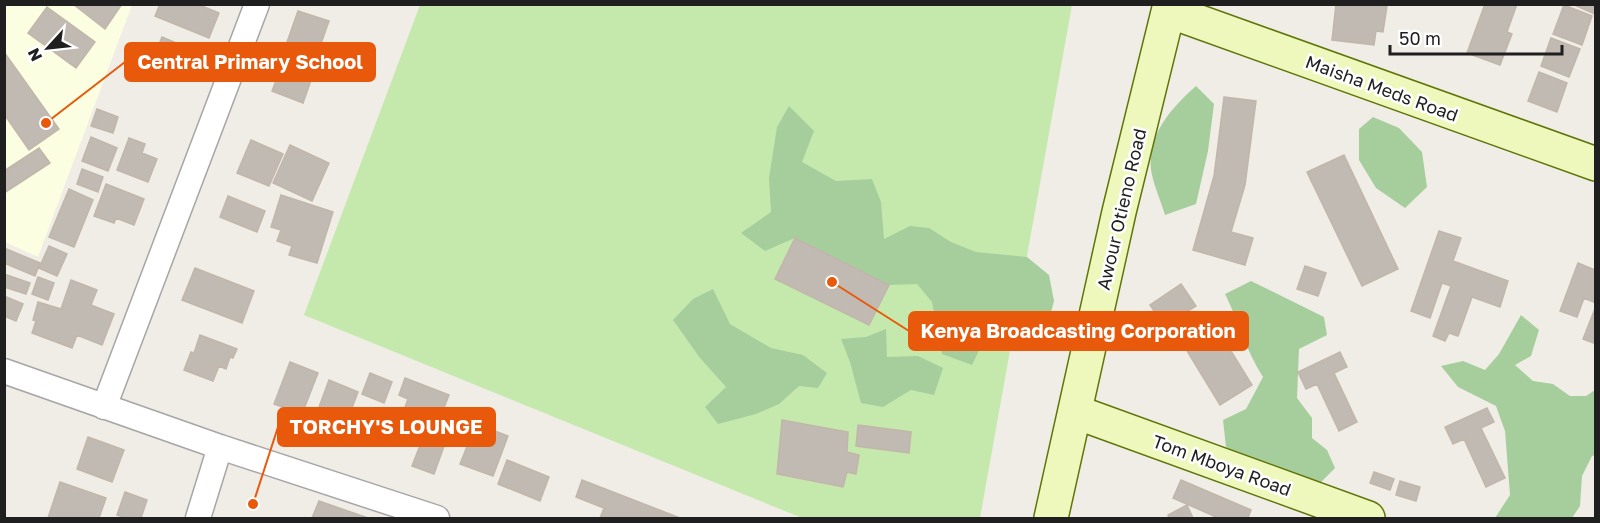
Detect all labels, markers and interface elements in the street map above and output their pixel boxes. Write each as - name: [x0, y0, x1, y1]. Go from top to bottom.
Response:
- north arrow: [18, 18, 78, 78]
- scale bar: [1390, 18, 1562, 56]
- text: 50 m: [1399, 27, 1441, 49]
- callout: Central Primary School: [125, 43, 375, 81]
- text: N: [23, 45, 46, 65]
- text: Central Primary School: [137, 49, 363, 73]
- street label: Maisha Meds Road: [1303, 50, 1461, 126]
- street label: Awour Otieno Road: [1092, 126, 1150, 292]
- callout: Kenya Broadcasting Corporation: [909, 312, 1248, 350]
- text: Kenya Broadcasting Corporation: [920, 318, 1236, 342]
- callout: TORCHY'S LOUNGE: [278, 408, 495, 446]
- text: TORCHY'S LOUNGE: [290, 414, 482, 438]
- street label: Tom Mboya Road: [1150, 430, 1294, 500]

